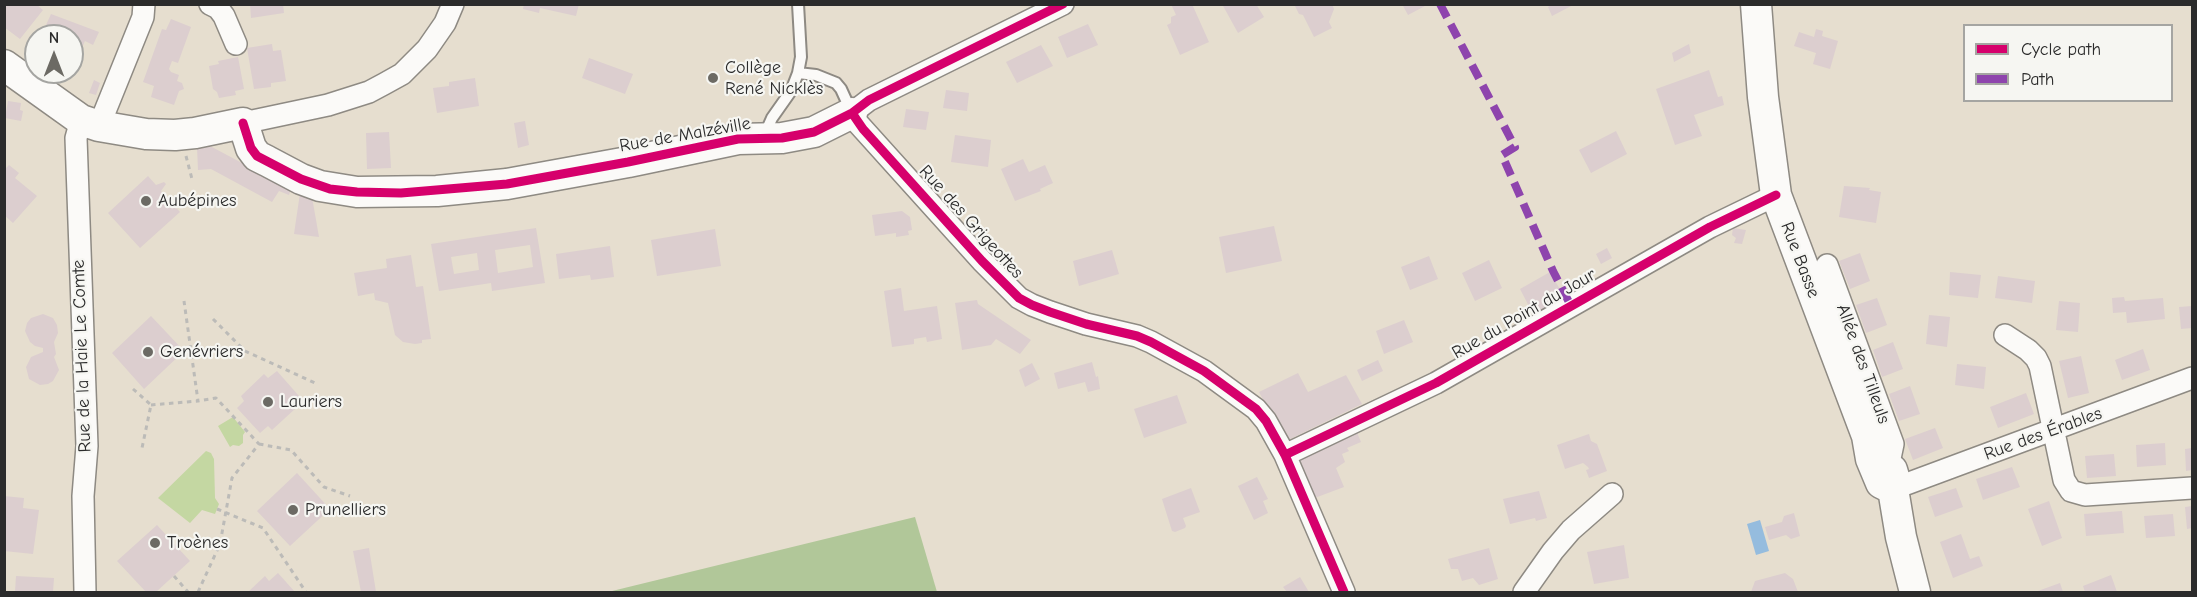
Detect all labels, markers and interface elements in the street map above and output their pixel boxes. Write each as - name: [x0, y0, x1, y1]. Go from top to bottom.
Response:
- north arrow: [24, 24, 84, 84]
- legend: [1963, 24, 2173, 102]
- text: N: [49, 29, 59, 47]
- text: Cycle path: [2021, 39, 2101, 60]
- place label: Collège René Nicklès: [725, 57, 823, 100]
- text: Path: [2021, 69, 2054, 90]
- marker: Collège René Nicklès: [706, 71, 720, 85]
- street label: Rue de Malzéville: [618, 113, 752, 157]
- street label: Rue des Grigeottes: [914, 161, 1028, 283]
- place label: Aubépines: [158, 190, 236, 212]
- marker: Aubépines: [139, 194, 153, 208]
- street label: Rue Basse: [1776, 219, 1824, 301]
- street label: Rue de la Haie Le Comte: [68, 259, 96, 453]
- street label: Rue du Point du Jour: [1448, 264, 1600, 364]
- street label: Allée des Tilleuls: [1831, 301, 1895, 427]
- place label: Genévriers: [160, 341, 243, 363]
- marker: Genévriers: [141, 345, 155, 359]
- place label: Lauriers: [280, 391, 342, 413]
- marker: Lauriers: [261, 395, 275, 409]
- street label: Rue des Érables: [1981, 403, 2105, 465]
- place label: Prunelliers: [305, 499, 386, 521]
- marker: Prunelliers: [286, 503, 300, 517]
- place label: Troènes: [167, 532, 228, 554]
- marker: Troènes: [148, 536, 162, 550]

